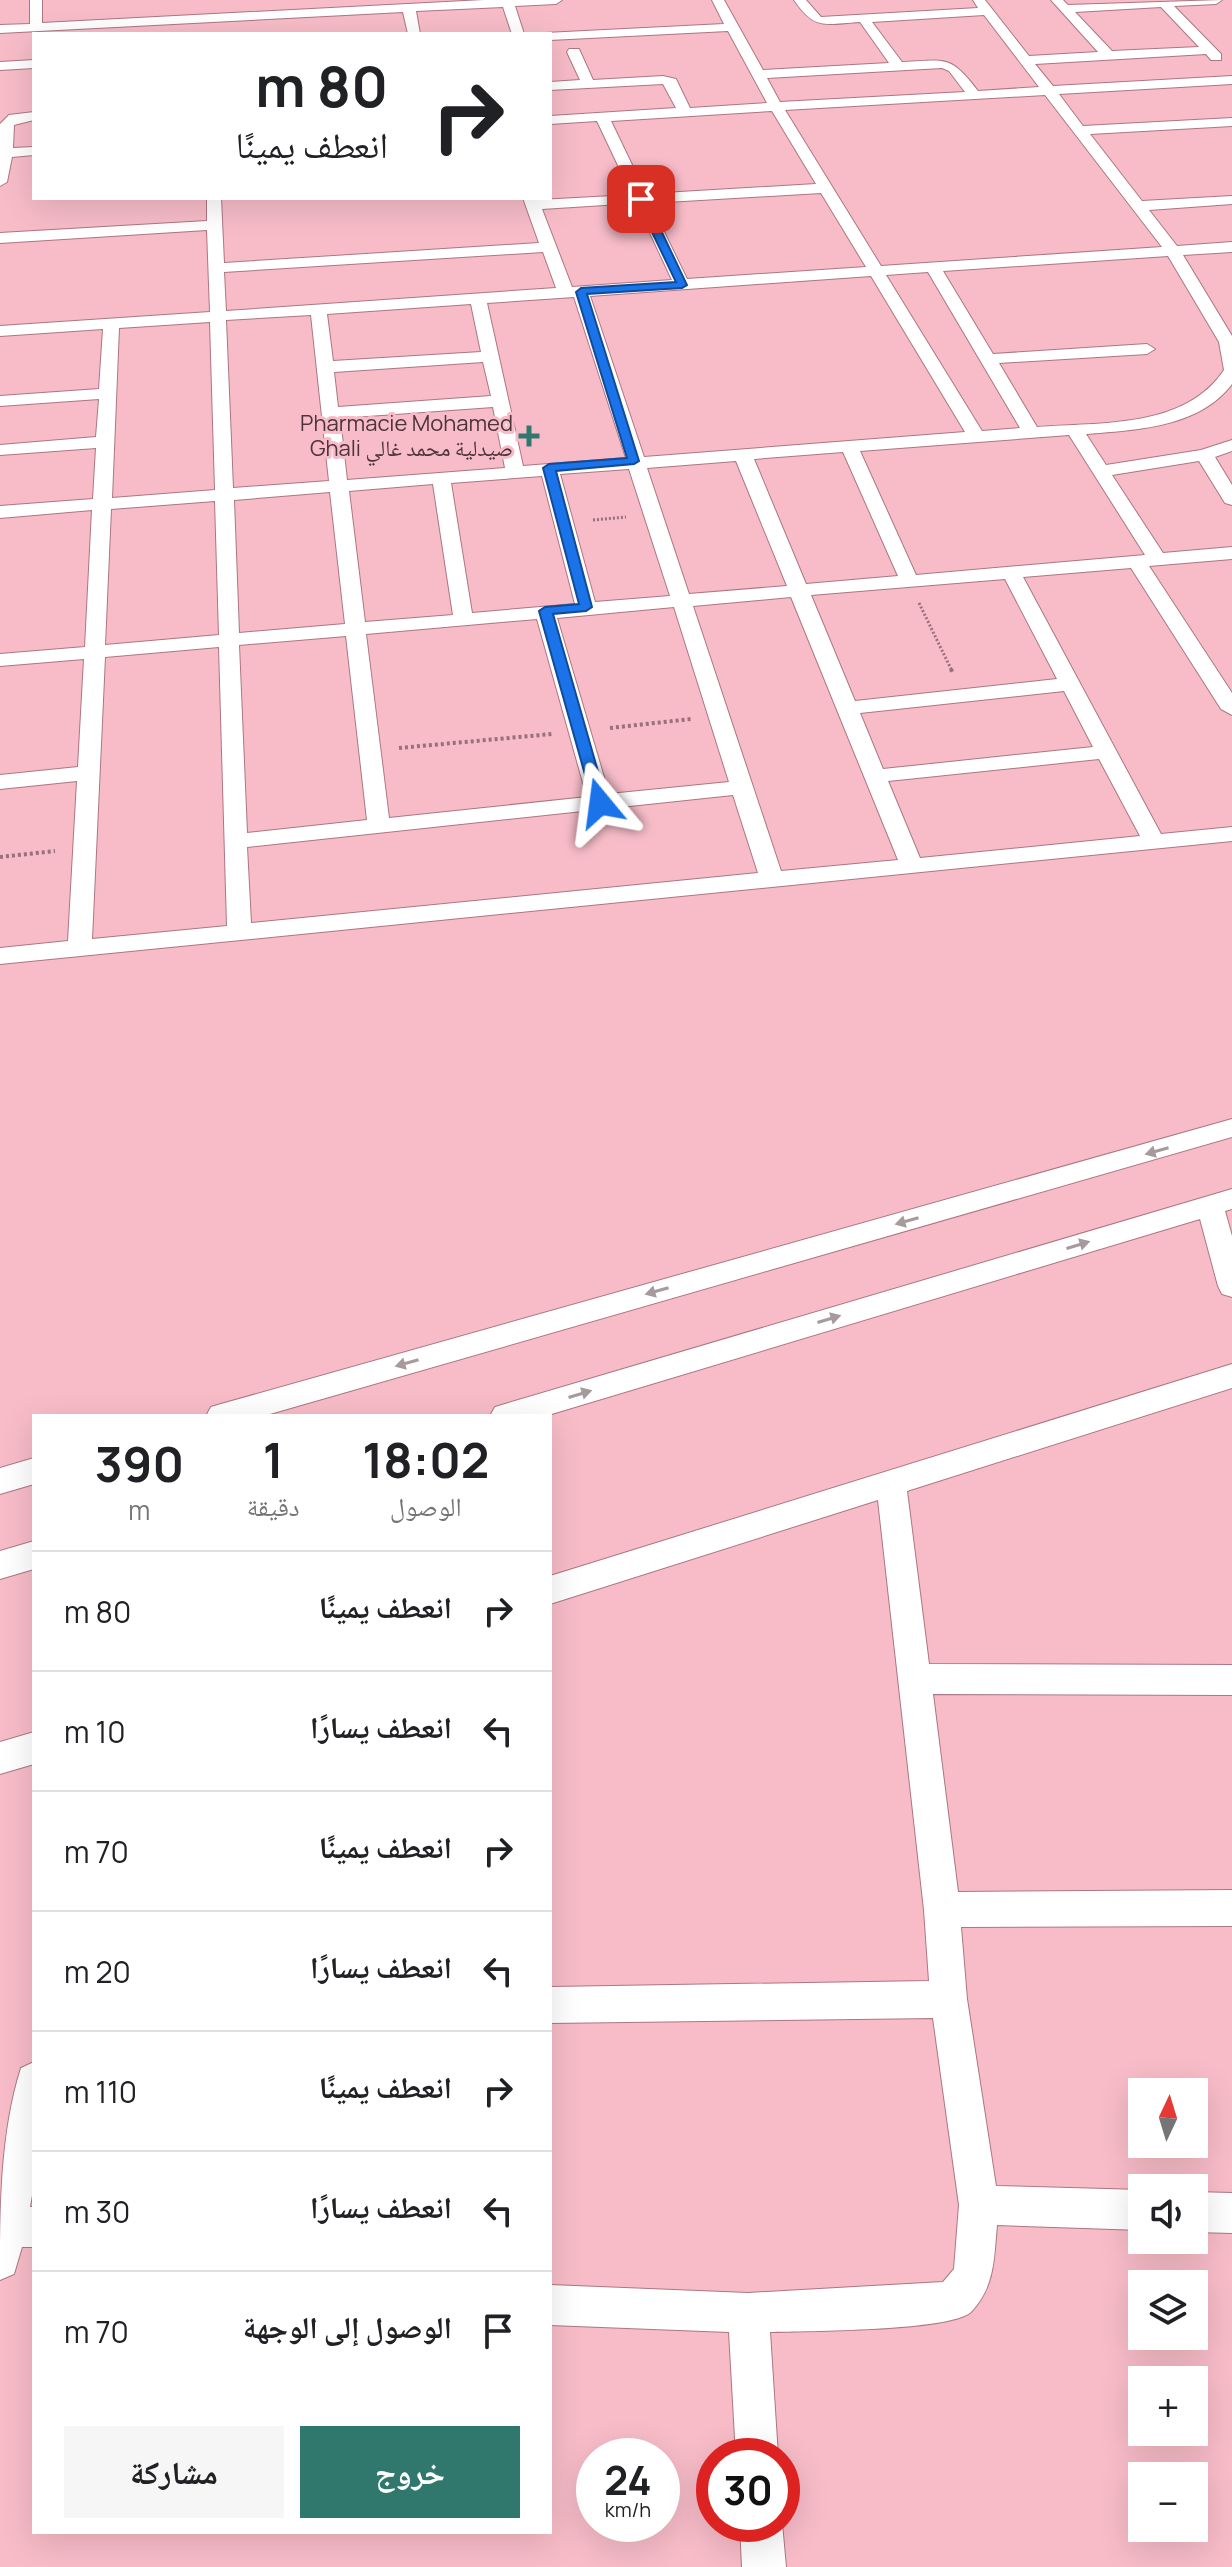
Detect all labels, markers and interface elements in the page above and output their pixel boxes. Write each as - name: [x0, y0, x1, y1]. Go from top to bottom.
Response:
- text: 80 m: [255, 47, 388, 124]
- icon: right: [416, 64, 520, 168]
- text: انعطف يمينًا: [236, 120, 388, 169]
- pin: [607, 165, 675, 233]
- icon: arrive: [619, 177, 663, 221]
- place label: Pharmacie Mohamed Ghali صيدلية محمد غالي: [300, 408, 513, 466]
- marker: Pharmacie Mohamed Ghali صيدلية محمد غالي: [520, 427, 538, 445]
- position arrow: [558, 761, 642, 845]
- one-way arrow: [1145, 1145, 1170, 1157]
- one-way arrow: [895, 1215, 919, 1228]
- one-way arrow: [1067, 1238, 1091, 1251]
- one-way arrow: [644, 1285, 668, 1298]
- one-way arrow: [817, 1312, 841, 1325]
- one-way arrow: [394, 1357, 418, 1370]
- one-way arrow: [568, 1387, 592, 1400]
- text: 1: [263, 1427, 284, 1492]
- text: 18:02: [362, 1427, 489, 1492]
- text: 390: [95, 1431, 184, 1496]
- text: دقيقة: [247, 1488, 300, 1524]
- text: الوصول: [390, 1488, 462, 1524]
- text: m: [128, 1492, 150, 1528]
- text: انعطف يمينًا: [319, 1586, 452, 1627]
- icon: right: [476, 1589, 520, 1633]
- text: 80 m: [64, 1591, 131, 1632]
- text: انعطف يسارًا: [310, 1706, 452, 1747]
- icon: left: [476, 1709, 520, 1753]
- text: 10 m: [64, 1711, 125, 1752]
- text: انعطف يمينًا: [319, 1826, 452, 1867]
- icon: right: [476, 1829, 520, 1873]
- text: 70 m: [64, 1831, 129, 1872]
- text: انعطف يسارًا: [310, 1946, 452, 1987]
- icon: left: [476, 1949, 520, 1993]
- text: 20 m: [64, 1951, 131, 1992]
- text: انعطف يمينًا: [319, 2066, 452, 2107]
- icon: right: [476, 2069, 520, 2113]
- text: 110 m: [64, 2071, 137, 2112]
- north arrow: [1128, 2078, 1208, 2158]
- map controls: [1128, 2078, 1208, 2542]
- button: sound: [1128, 2174, 1208, 2254]
- text: انعطف يسارًا: [310, 2186, 452, 2227]
- icon: left: [476, 2189, 520, 2233]
- text: 30 m: [64, 2191, 130, 2232]
- button: layers: [1128, 2270, 1208, 2350]
- text: الوصول إلى الوجهة: [243, 2306, 452, 2347]
- icon: arrive: [476, 2309, 520, 2353]
- text: 70 m: [64, 2311, 129, 2352]
- button: +: [1128, 2366, 1208, 2446]
- button: مشاركة: [64, 2426, 284, 2518]
- button: خروج: [300, 2426, 520, 2518]
- speed limit sign: 30: [696, 2438, 800, 2542]
- text: 24: [604, 2452, 652, 2507]
- button: −: [1128, 2462, 1208, 2542]
- text: km/h: [605, 2496, 651, 2523]

